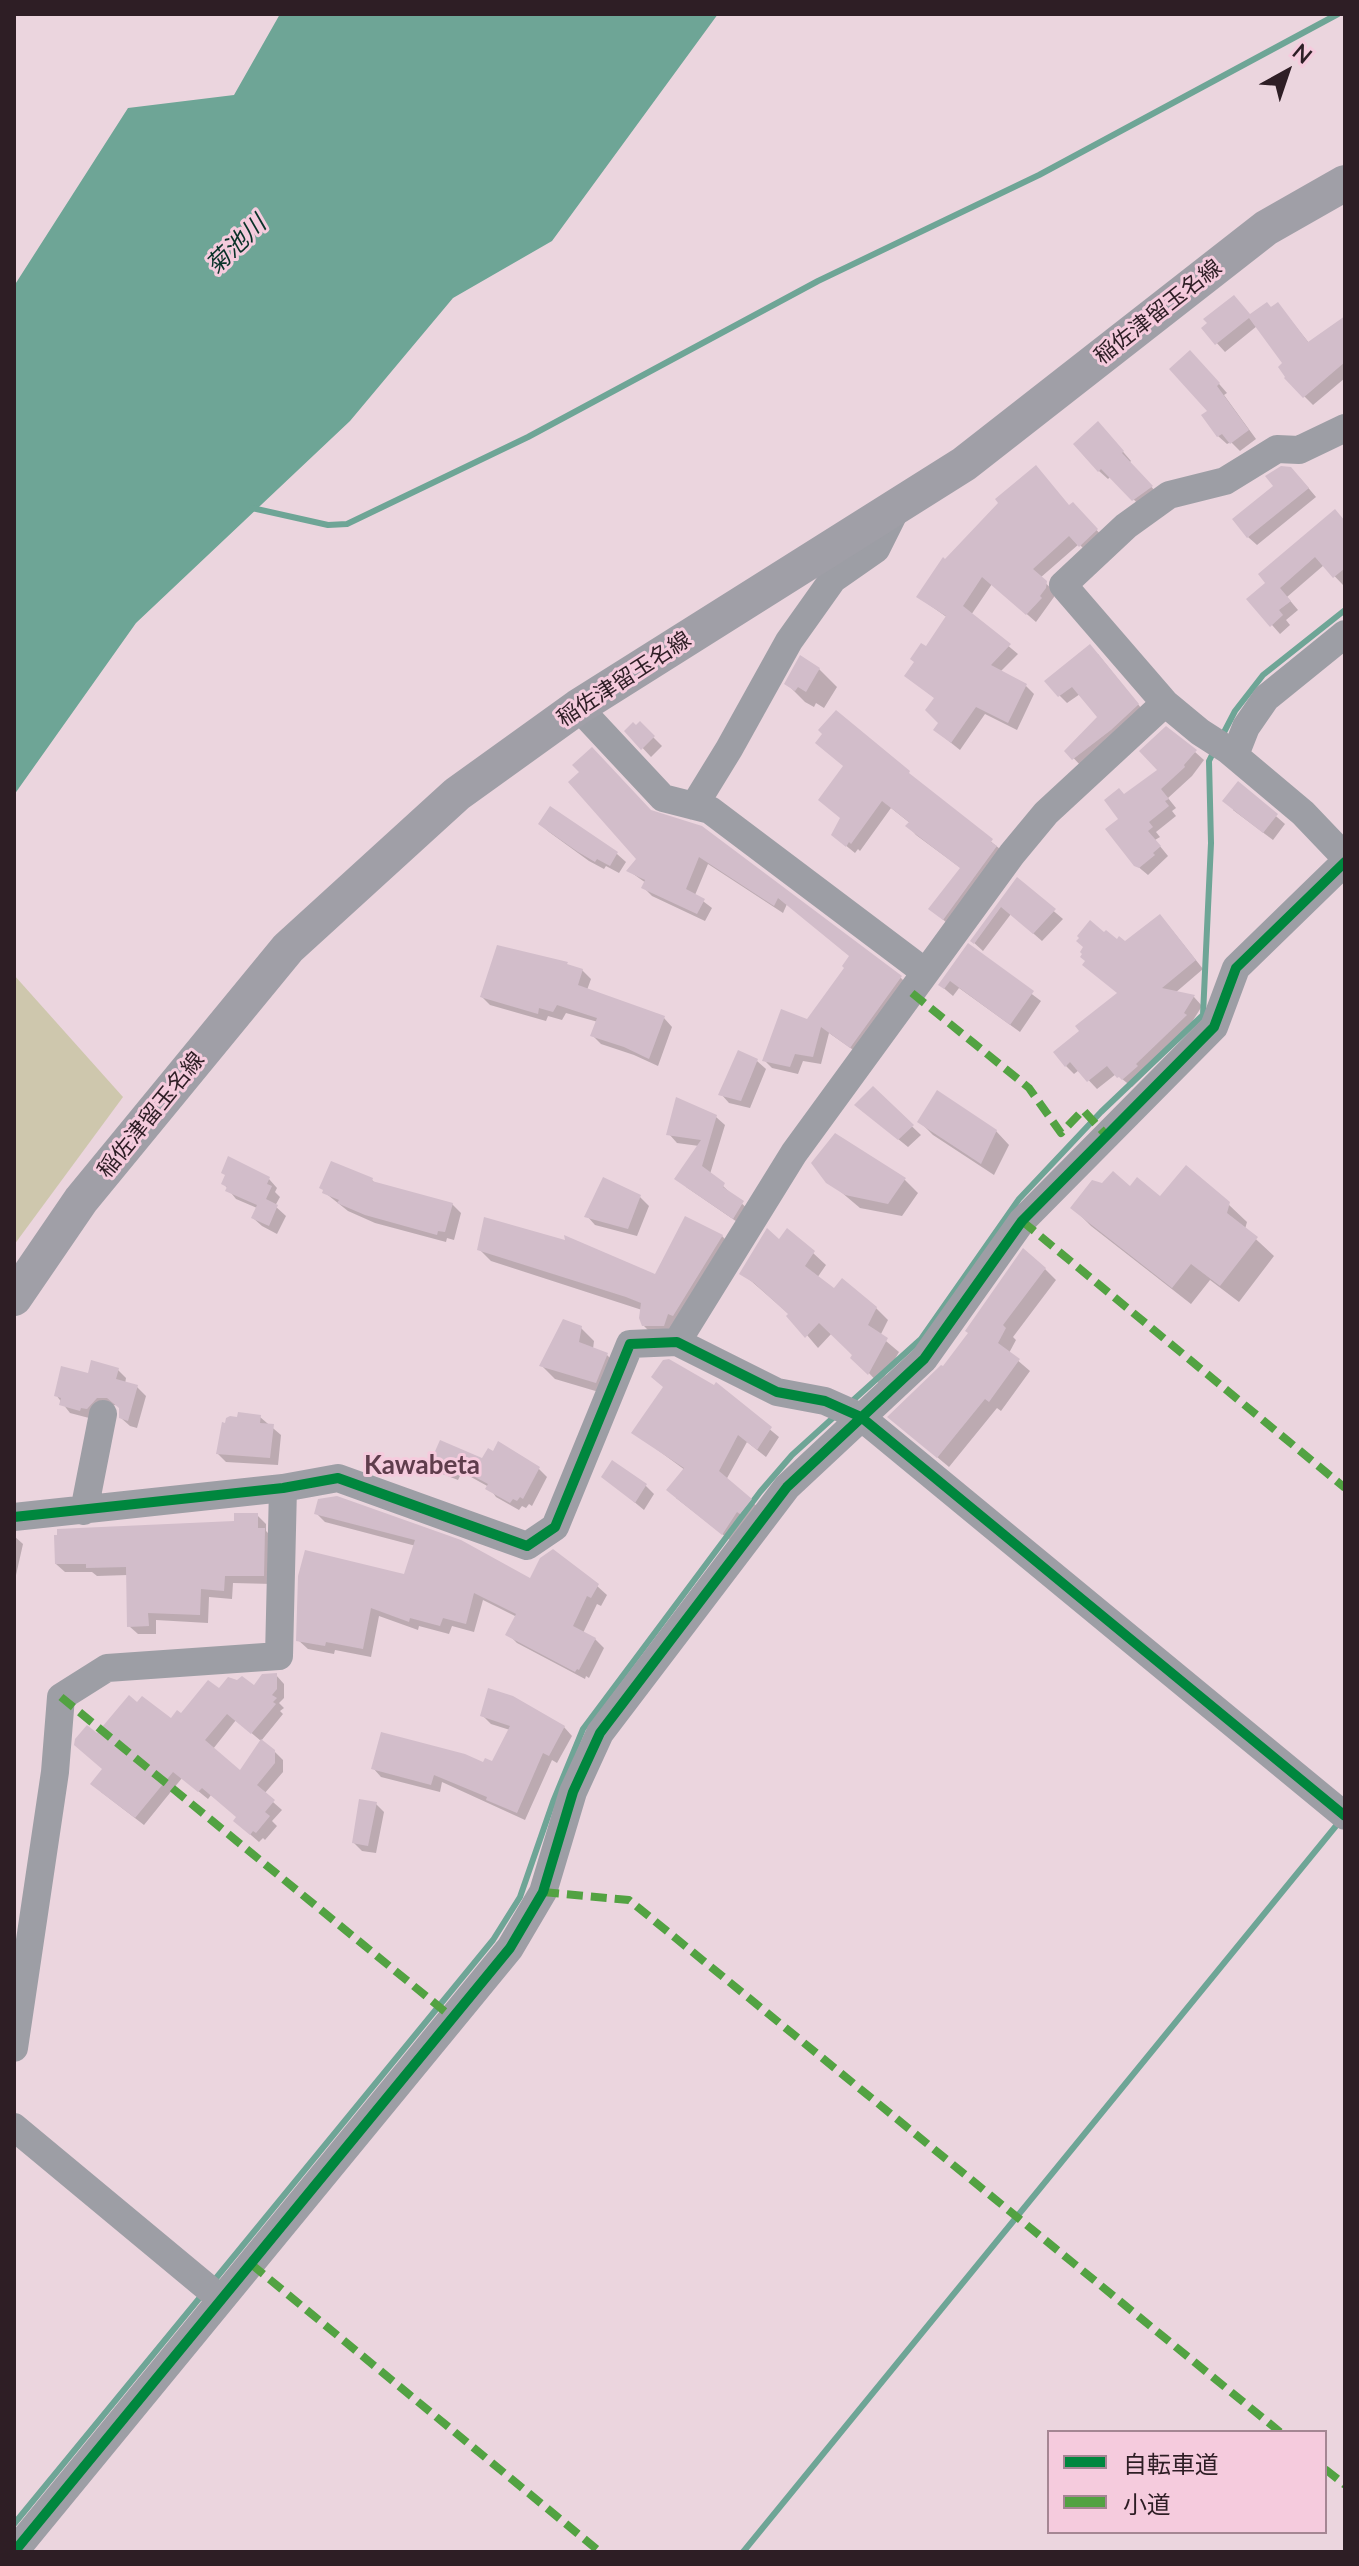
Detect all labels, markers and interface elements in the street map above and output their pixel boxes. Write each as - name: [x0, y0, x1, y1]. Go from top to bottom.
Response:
- north arrow: [1247, 32, 1327, 112]
- text: N: [1288, 37, 1318, 69]
- water label: 菊池川: [200, 210, 272, 280]
- street label: 稲佐津留玉名線: [1089, 254, 1227, 370]
- street label: 稲佐津留玉名線: [552, 626, 696, 732]
- street label: 稲佐津留玉名線: [92, 1047, 210, 1183]
- district label: Kawabeta: [364, 1450, 480, 1482]
- legend: [1047, 2430, 1327, 2534]
- text: 自転車道: [1123, 2449, 1219, 2478]
- text: 小道: [1123, 2489, 1171, 2518]

